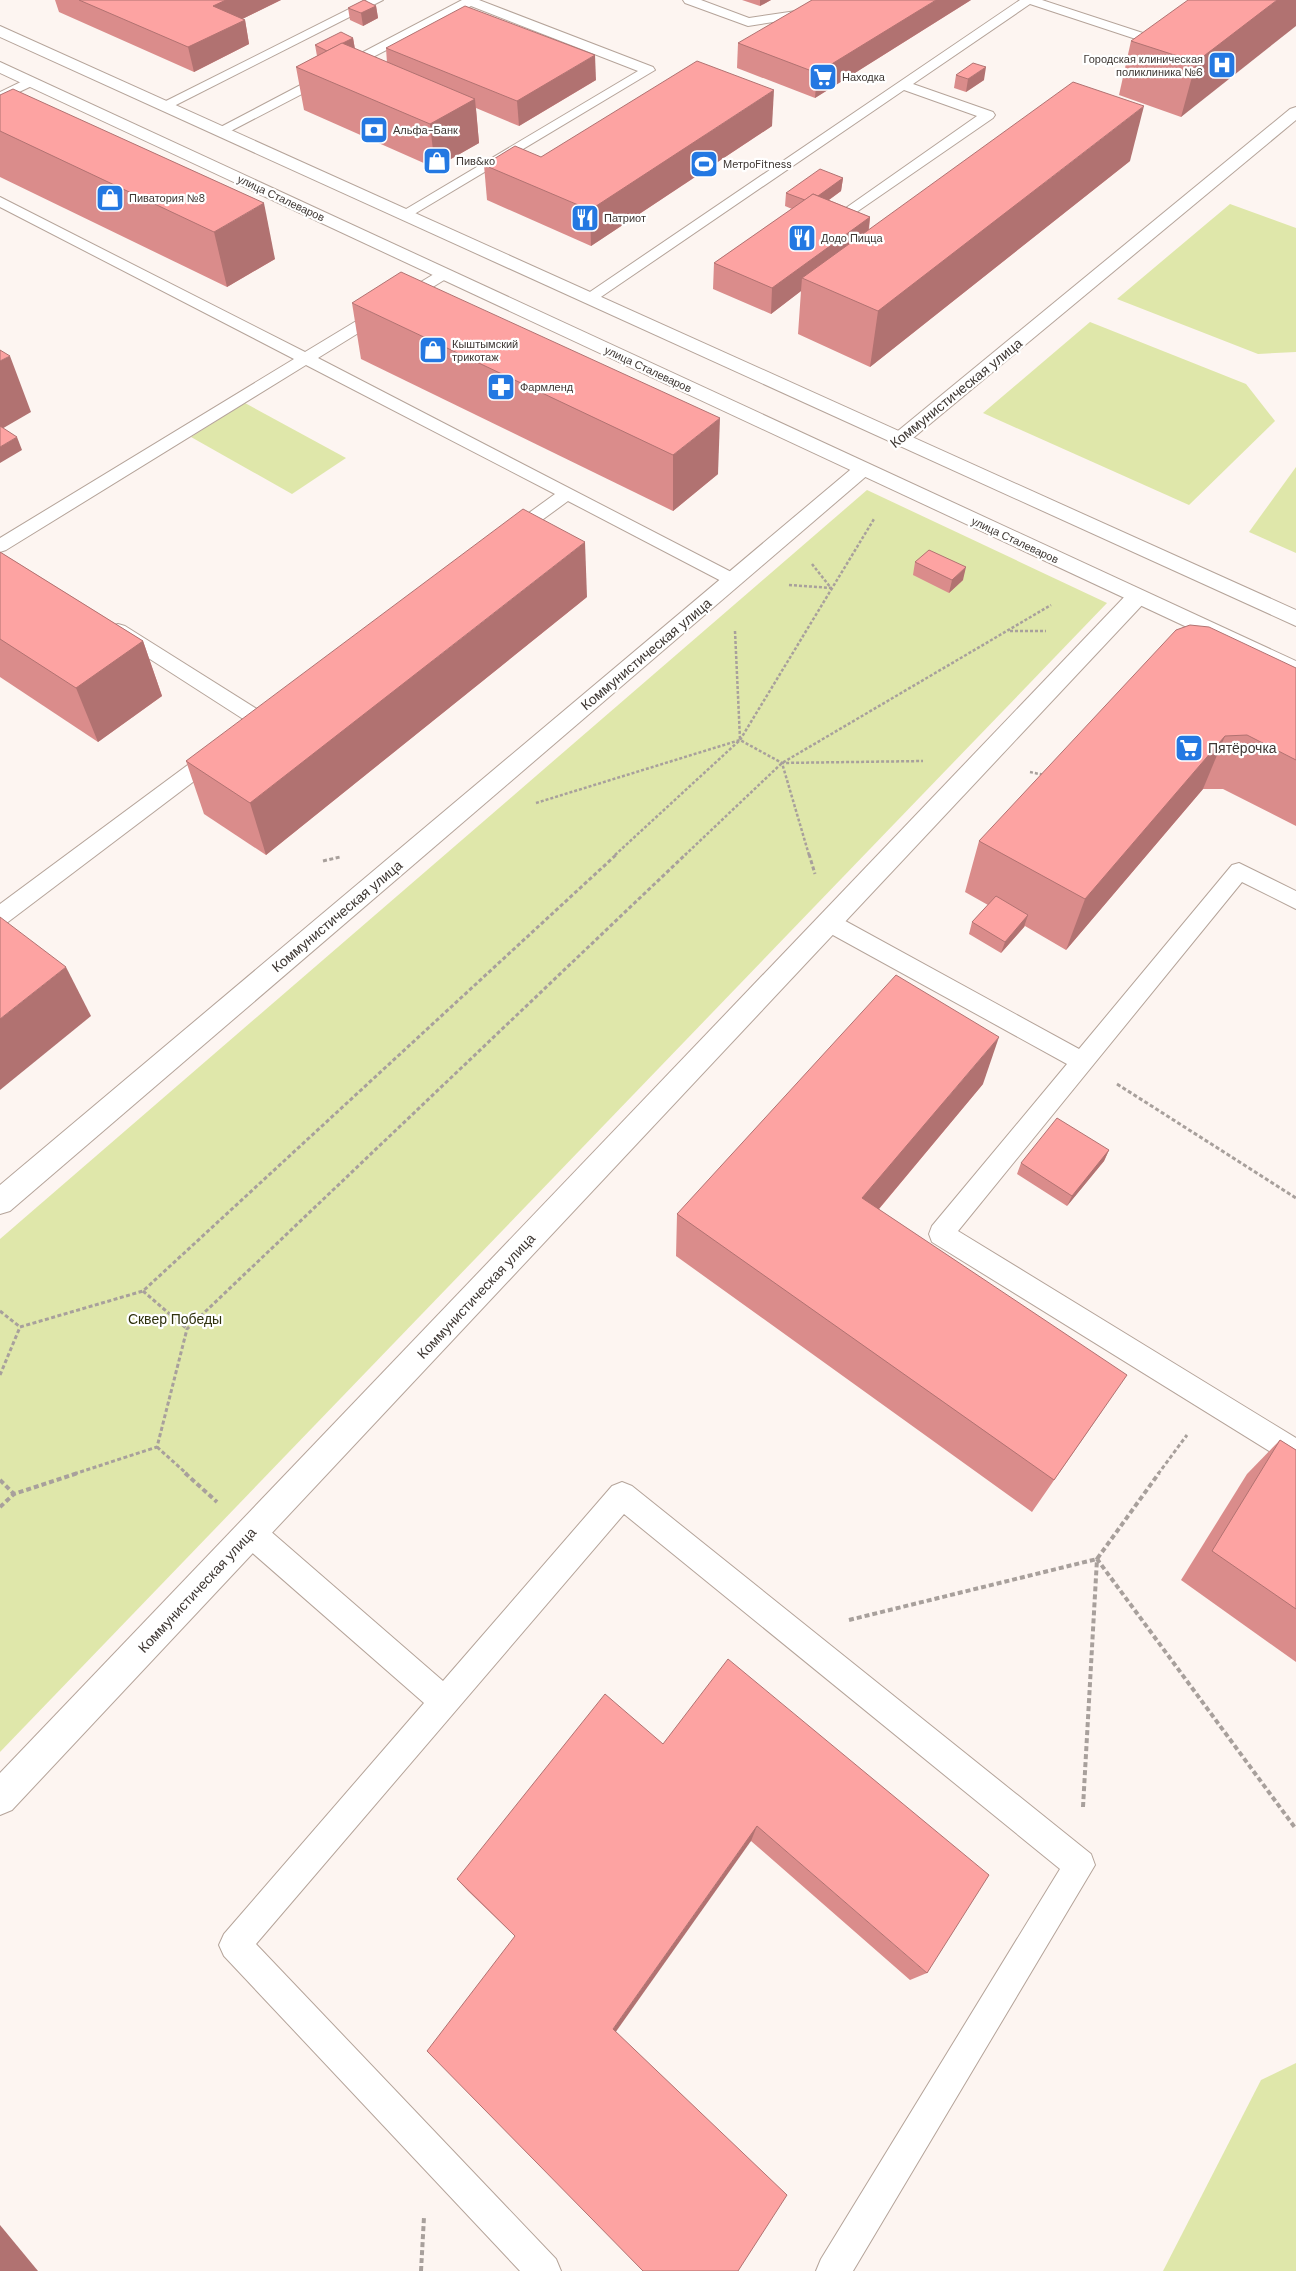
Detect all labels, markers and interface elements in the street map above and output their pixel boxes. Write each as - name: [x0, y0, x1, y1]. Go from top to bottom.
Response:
- hospital icon: Городская клиническая поликлиника №6: [1207, 50, 1237, 80]
- place label: Городская клиническая поликлиника №6: [1083, 52, 1203, 79]
- supermarket icon: Находка: [808, 62, 838, 92]
- place label: Находка: [842, 70, 886, 84]
- bank icon: Альфа-Банк: [359, 115, 389, 145]
- place label: Альфа-Банк: [393, 123, 458, 137]
- shop icon: Пив&ко: [422, 146, 452, 176]
- sports icon: МетроFitness: [689, 149, 719, 179]
- place label: Пив&ко: [456, 154, 495, 168]
- place label: МетроFitness: [723, 157, 792, 171]
- street label: улица Сталеваров: [235, 172, 327, 224]
- shop icon: Пиватория №8: [95, 183, 125, 213]
- place label: Пиватория №8: [129, 191, 205, 205]
- restaurant icon: Патриот: [570, 203, 600, 233]
- place label: Патриот: [604, 211, 646, 225]
- restaurant icon: Додо Пицца: [787, 223, 817, 253]
- place label: Додо Пицца: [821, 231, 884, 245]
- street label: Коммунистическая улица: [886, 334, 1026, 452]
- shop icon: Кыштымский трикотаж: [418, 335, 448, 365]
- place label: Кыштымский трикотаж: [452, 337, 518, 364]
- street label: улица Сталеваров: [602, 343, 694, 395]
- pharmacy icon: Фармленд: [486, 372, 516, 402]
- place label: Фармленд: [520, 380, 574, 394]
- street label: улица Сталеваров: [969, 514, 1061, 566]
- street label: Коммунистическая улица: [577, 594, 715, 714]
- supermarket icon: Пятёрочка: [1174, 733, 1204, 763]
- place label: Пятёрочка: [1208, 739, 1277, 757]
- street label: Коммунистическая улица: [268, 856, 406, 976]
- street label: Коммунистическая улица: [413, 1229, 539, 1363]
- park label: Сквер Победы: [128, 1310, 222, 1328]
- street label: Коммунистическая улица: [134, 1523, 260, 1657]

